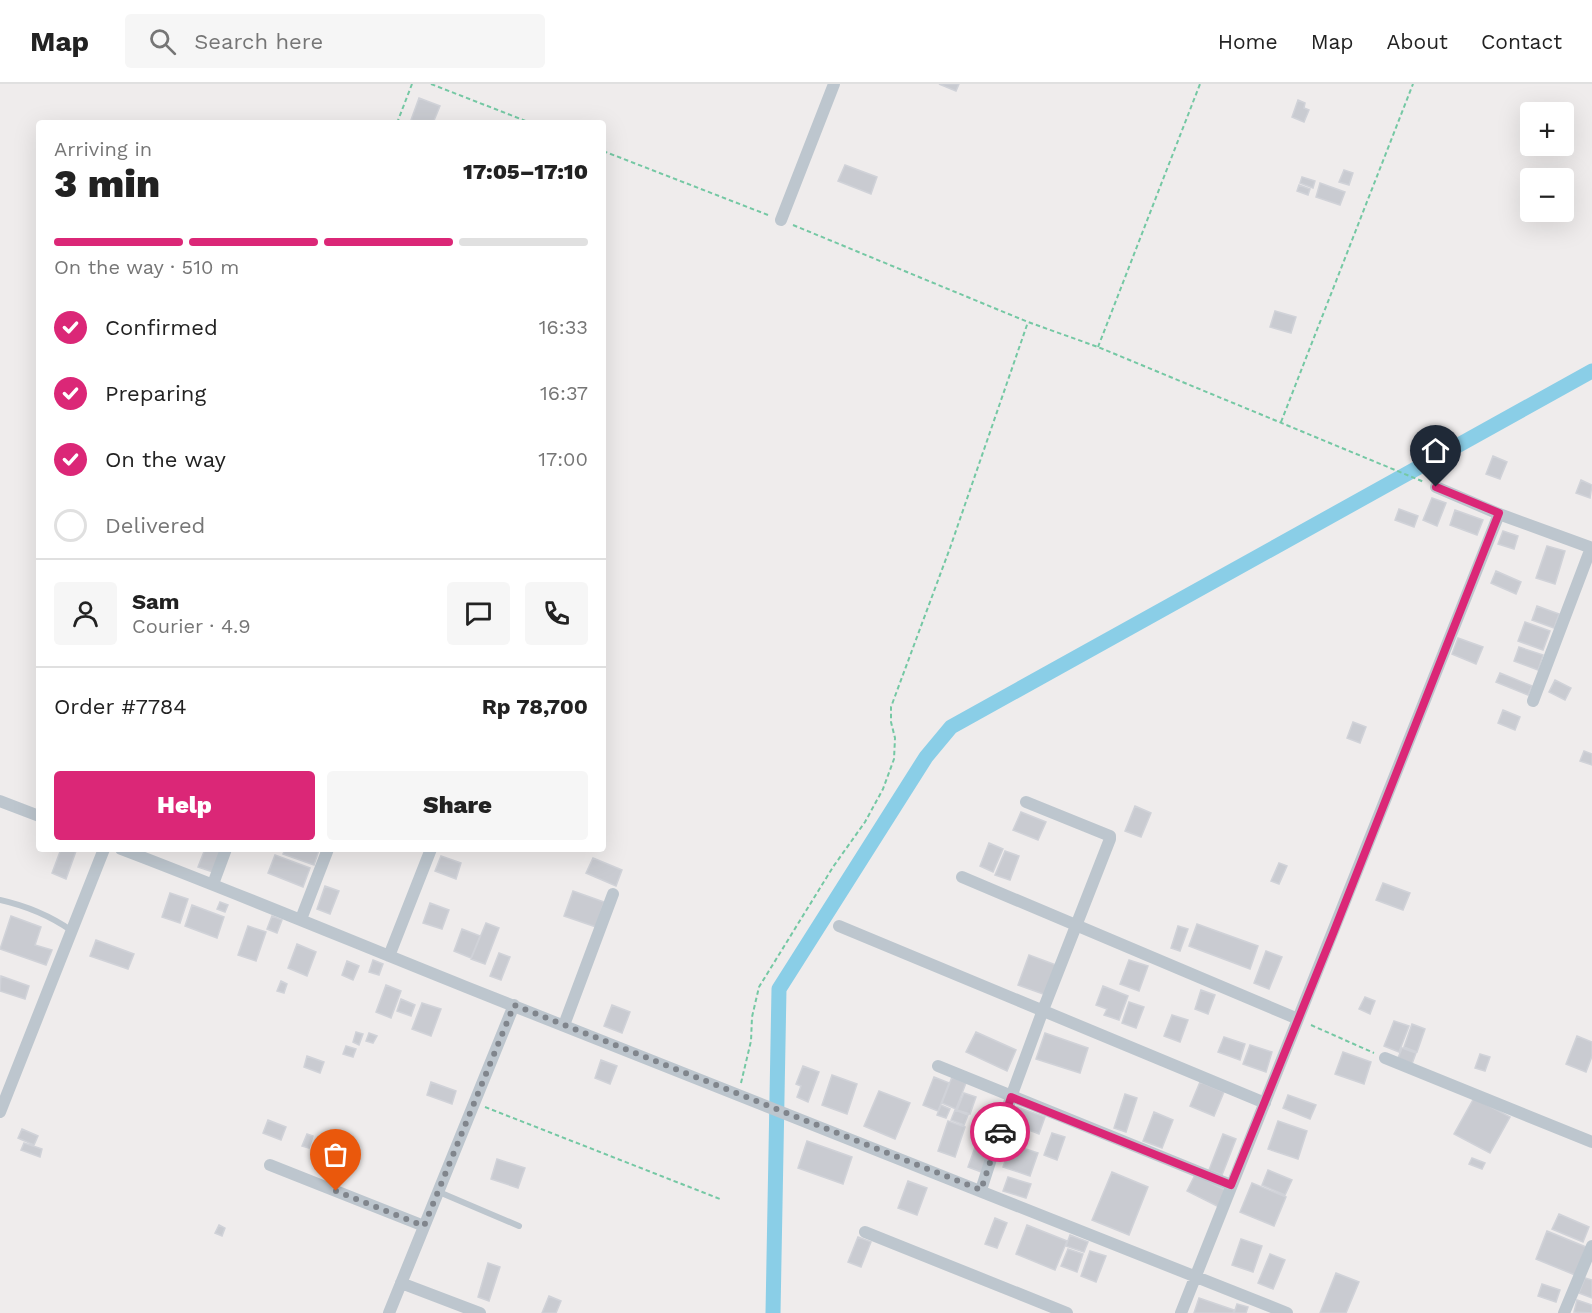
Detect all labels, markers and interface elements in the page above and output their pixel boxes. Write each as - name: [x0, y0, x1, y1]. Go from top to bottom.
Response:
- search box: [125, 14, 545, 68]
- text: Map: [30, 25, 89, 58]
- icon: search: [146, 25, 179, 58]
- text: Search here: [194, 29, 323, 54]
- text: Home: [1218, 29, 1278, 54]
- text: Map: [1311, 29, 1354, 54]
- text: About: [1387, 29, 1448, 54]
- text: Contact: [1481, 29, 1562, 54]
- map controls: [1520, 102, 1574, 222]
- button: +: [1520, 102, 1574, 156]
- text: Arriving in: [54, 137, 152, 161]
- text: 17:05–17:10: [463, 159, 588, 184]
- text: 3 min: [54, 161, 160, 206]
- button: −: [1520, 168, 1574, 222]
- text: On the way · 510 m: [54, 255, 239, 279]
- icon: check: [54, 311, 87, 344]
- text: Confirmed: [105, 315, 218, 340]
- text: 16:33: [539, 315, 588, 339]
- icon: check: [54, 377, 87, 410]
- text: Preparing: [105, 381, 206, 406]
- text: 16:37: [540, 381, 588, 405]
- pin: [1410, 425, 1461, 487]
- icon: home: [1419, 434, 1452, 467]
- icon: check: [54, 443, 87, 476]
- text: On the way: [105, 447, 226, 472]
- text: 17:00: [538, 447, 588, 471]
- text: Delivered: [105, 513, 205, 538]
- button: person: [54, 582, 117, 645]
- button: chat: [447, 582, 510, 645]
- button: phone: [525, 582, 588, 645]
- text: Sam: [132, 589, 180, 614]
- text: Courier · 4.9: [132, 614, 251, 638]
- text: Order #7784: [54, 694, 187, 719]
- text: Rp 78,700: [482, 694, 588, 719]
- button: Help: [54, 771, 315, 840]
- button: Share: [327, 771, 588, 840]
- courier: [970, 1102, 1030, 1162]
- icon: car: [984, 1116, 1017, 1149]
- pin: [310, 1129, 361, 1191]
- icon: bag: [319, 1138, 352, 1171]

